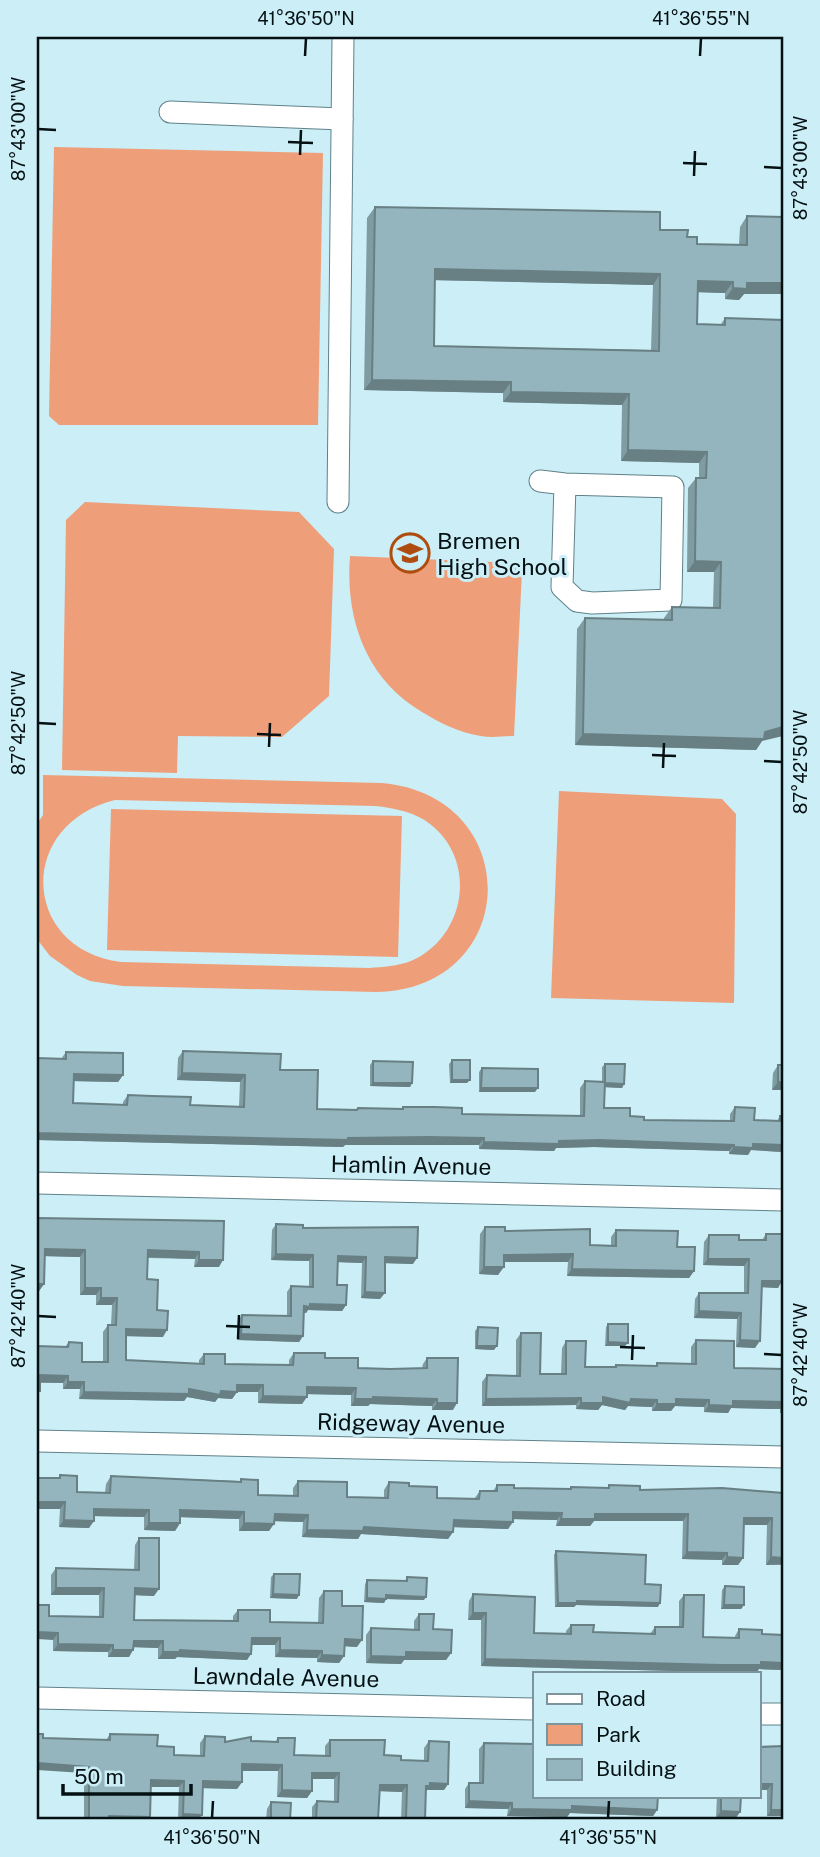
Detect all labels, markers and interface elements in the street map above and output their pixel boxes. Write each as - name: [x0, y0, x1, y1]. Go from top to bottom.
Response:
- text: 41°36'50"N: [257, 8, 355, 29]
- text: 41°36'55"N: [652, 8, 750, 29]
- text: 87°43'00"W: [8, 77, 29, 181]
- text: 87°43'00"W: [790, 116, 811, 220]
- place label: Bremen High School: [437, 527, 567, 580]
- school or university icon: Bremen High School: [389, 532, 431, 574]
- text: 87°42'50"W: [8, 671, 29, 775]
- text: 87°42'50"W: [790, 710, 811, 814]
- street label: Hamlin Avenue: [330, 1150, 492, 1180]
- text: 87°42'40"W: [8, 1264, 29, 1368]
- text: 87°42'40"W: [790, 1303, 811, 1407]
- street label: Ridgeway Avenue: [317, 1408, 505, 1438]
- street label: Lawndale Avenue: [192, 1662, 380, 1692]
- legend: [533, 1672, 760, 1798]
- text: Road: [596, 1686, 646, 1711]
- text: Park: [596, 1722, 641, 1747]
- scale bar: [63, 1752, 191, 1796]
- text: Building: [596, 1756, 677, 1781]
- text: 50 m: [74, 1764, 124, 1789]
- text: 41°36'50"N: [163, 1827, 261, 1848]
- text: 41°36'55"N: [559, 1827, 657, 1848]

